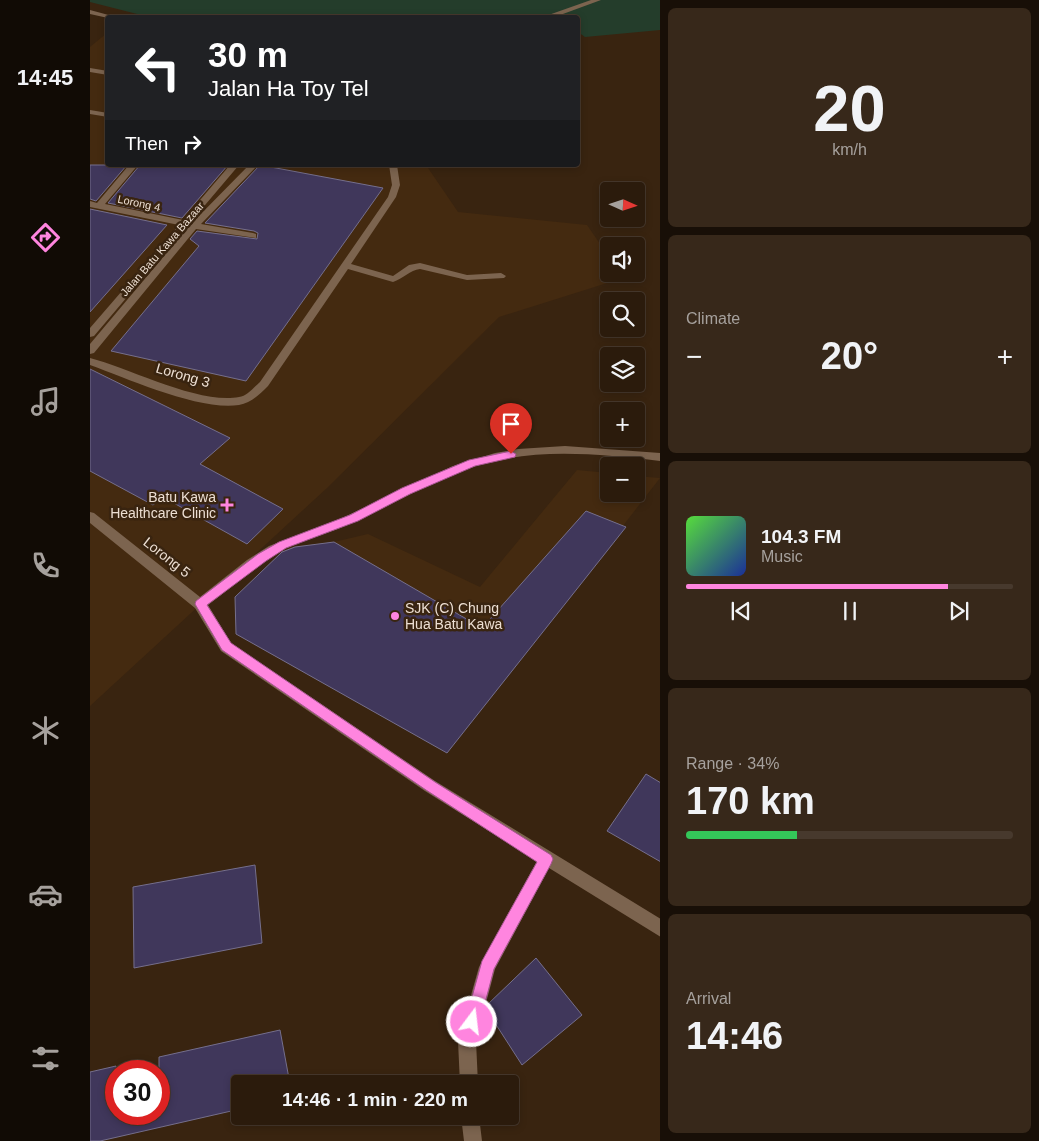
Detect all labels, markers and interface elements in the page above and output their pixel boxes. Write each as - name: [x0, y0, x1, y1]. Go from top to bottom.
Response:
- icon: left: [125, 35, 190, 100]
- text: 30 m: [208, 35, 288, 74]
- text: 14:45: [17, 65, 73, 90]
- text: 20: [813, 72, 886, 145]
- text: Jalan Ha Toy Tel: [208, 76, 369, 101]
- icon: right: [178, 130, 206, 158]
- text: Then: [125, 133, 168, 154]
- text: km/h: [832, 141, 867, 158]
- north arrow: [600, 182, 645, 228]
- map controls: [600, 182, 645, 502]
- street label: Lorong 4: [117, 193, 161, 213]
- street label: Jalan Batu Kawa Bazaar: [118, 199, 206, 298]
- icon: directions: [28, 220, 63, 255]
- button: sound: [600, 237, 645, 282]
- button: search: [600, 292, 645, 337]
- text: Climate: [686, 310, 740, 327]
- text: 20°: [821, 335, 878, 377]
- text: −: [686, 341, 702, 372]
- text: +: [997, 341, 1013, 372]
- button: layers: [600, 347, 645, 392]
- street label: Lorong 3: [154, 360, 212, 390]
- icon: music: [28, 384, 63, 419]
- button: +: [600, 402, 645, 447]
- pin: [490, 403, 532, 454]
- icon: arrive: [497, 410, 525, 438]
- button: −: [600, 457, 645, 502]
- place label: Batu Kawa Healthcare Clinic: [110, 489, 216, 521]
- marker: Batu Kawa Healthcare Clinic: [220, 498, 234, 512]
- text: 104.3 FM: [761, 526, 841, 547]
- street label: Lorong 5: [140, 534, 194, 580]
- icon: phone: [28, 548, 63, 583]
- text: Music: [761, 548, 803, 565]
- icon: previous: [727, 597, 755, 625]
- icon: pause: [836, 597, 864, 625]
- icon: next: [945, 597, 973, 625]
- place label: SJK (C) Chung Hua Batu Kawa: [405, 600, 502, 632]
- marker: SJK (C) Chung Hua Batu Kawa: [389, 610, 401, 622]
- icon: climate: [28, 713, 63, 748]
- text: Range · 34%: [686, 755, 779, 772]
- text: 170 km: [686, 780, 815, 822]
- icon: car: [28, 877, 63, 912]
- text: Arrival: [686, 990, 731, 1007]
- position arrow: [445, 995, 497, 1047]
- text: 14:46: [686, 1015, 783, 1057]
- icon: filters: [28, 1041, 63, 1076]
- speed limit sign: 30: [105, 1060, 170, 1125]
- text: 14:46 · 1 min · 220 m: [282, 1089, 468, 1110]

